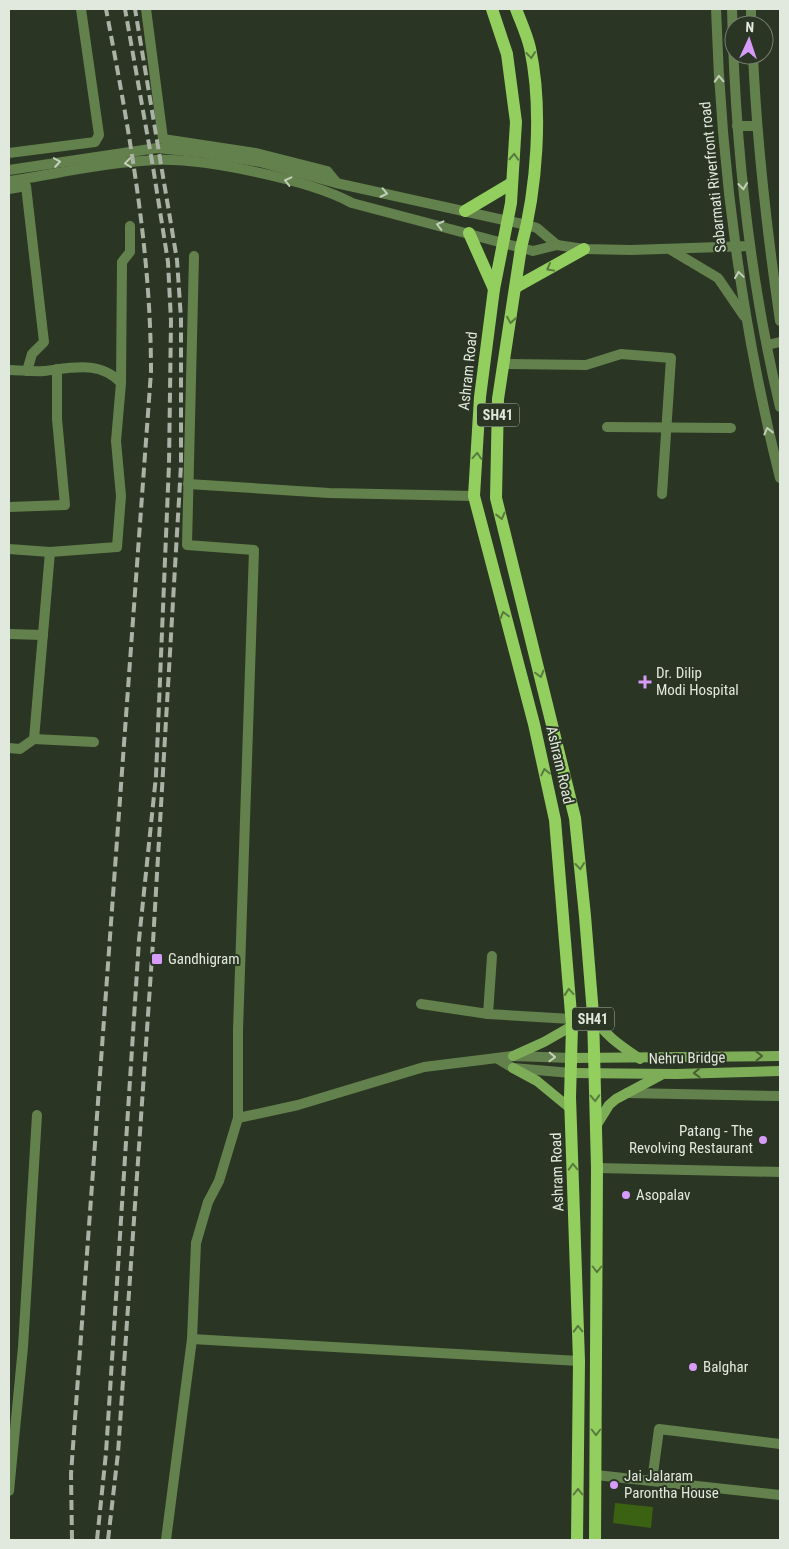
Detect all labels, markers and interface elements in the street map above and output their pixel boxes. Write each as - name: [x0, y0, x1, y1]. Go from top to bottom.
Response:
- north arrow: [724, 15, 774, 65]
- text: N: [745, 19, 754, 35]
- one-way arrow: [525, 51, 535, 59]
- one-way arrow: [713, 75, 724, 83]
- street label: Sabarmati Riverfront road: [696, 101, 730, 253]
- one-way arrow: [508, 152, 519, 160]
- one-way arrow: [124, 157, 132, 168]
- one-way arrow: [53, 158, 61, 168]
- one-way arrow: [284, 176, 293, 187]
- one-way arrow: [737, 182, 748, 190]
- one-way arrow: [379, 187, 388, 198]
- one-way arrow: [437, 221, 445, 231]
- one-way arrow: [547, 261, 556, 271]
- one-way arrow: [735, 271, 745, 280]
- one-way arrow: [506, 316, 517, 324]
- street label: Ashram Road: [455, 331, 481, 411]
- road number: SH41: [477, 404, 519, 426]
- one-way arrow: [764, 428, 774, 436]
- one-way arrow: [471, 452, 482, 460]
- one-way arrow: [495, 512, 506, 521]
- one-way arrow: [499, 611, 510, 619]
- place label: Dr. Dilip Modi Hospital: [656, 664, 739, 699]
- one-way arrow: [535, 669, 545, 677]
- marker: Dr. Dilip Modi Hospital: [638, 675, 652, 689]
- street label: Ashram Road: [542, 724, 578, 806]
- one-way arrow: [540, 768, 551, 777]
- one-way arrow: [574, 863, 585, 871]
- place label: Gandhigram: [168, 950, 240, 968]
- marker: Gandhigram: [150, 952, 164, 966]
- one-way arrow: [563, 988, 574, 996]
- road number: SH41: [572, 1008, 614, 1030]
- street label: Nehru Bridge: [648, 1048, 726, 1068]
- one-way arrow: [755, 1051, 763, 1061]
- one-way arrow: [549, 1052, 557, 1062]
- one-way arrow: [692, 1068, 700, 1078]
- one-way arrow: [590, 1095, 601, 1103]
- place label: Patang - The Revolving Restaurant: [629, 1122, 753, 1157]
- street label: Ashram Road: [547, 1132, 567, 1212]
- marker: Patang - The Revolving Restaurant: [757, 1134, 769, 1146]
- one-way arrow: [567, 1163, 578, 1171]
- place label: Asopalav: [636, 1186, 691, 1204]
- marker: Asopalav: [620, 1189, 632, 1201]
- one-way arrow: [592, 1266, 602, 1274]
- one-way arrow: [573, 1325, 583, 1332]
- place label: Balghar: [703, 1358, 749, 1376]
- marker: Balghar: [687, 1361, 699, 1373]
- one-way arrow: [591, 1428, 601, 1436]
- place label: Jai Jalaram Parontha House: [624, 1467, 719, 1502]
- marker: Jai Jalaram Parontha House: [608, 1479, 620, 1491]
- one-way arrow: [573, 1487, 583, 1495]

